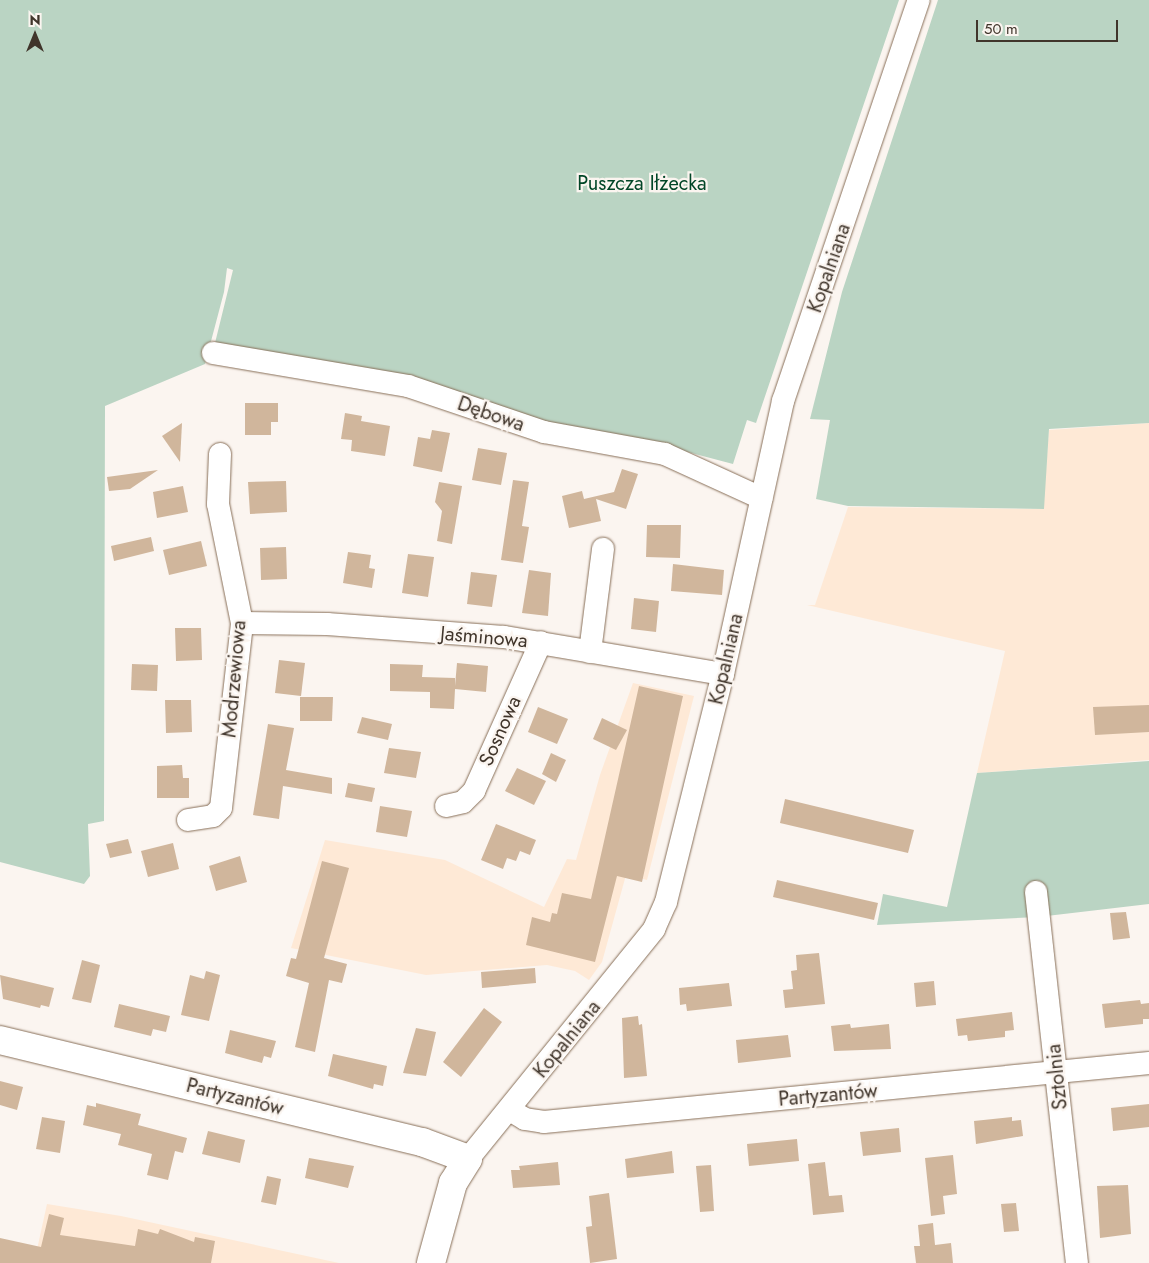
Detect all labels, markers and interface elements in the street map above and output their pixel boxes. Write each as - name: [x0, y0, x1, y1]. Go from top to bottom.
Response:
- north arrow: [10, 10, 60, 60]
- text: N: [29, 10, 41, 30]
- scale bar: [979, 10, 1122, 42]
- text: 50 m: [984, 18, 1018, 40]
- park label: Puszcza Iłżecka: [577, 171, 707, 195]
- street label: Kopalniana: [803, 220, 855, 316]
- street label: Dębowa: [454, 391, 528, 437]
- street label: Kopalniana: [704, 611, 748, 707]
- street label: Modrzewiowa: [217, 619, 251, 739]
- street label: Jaśminowa: [439, 621, 529, 653]
- street label: Sosnowa: [474, 692, 526, 770]
- street label: Kopalniana: [529, 995, 605, 1083]
- street label: Sztolnia: [1042, 1043, 1072, 1111]
- street label: Partyzantów: [184, 1073, 286, 1121]
- street label: Partyzantów: [777, 1079, 879, 1111]

